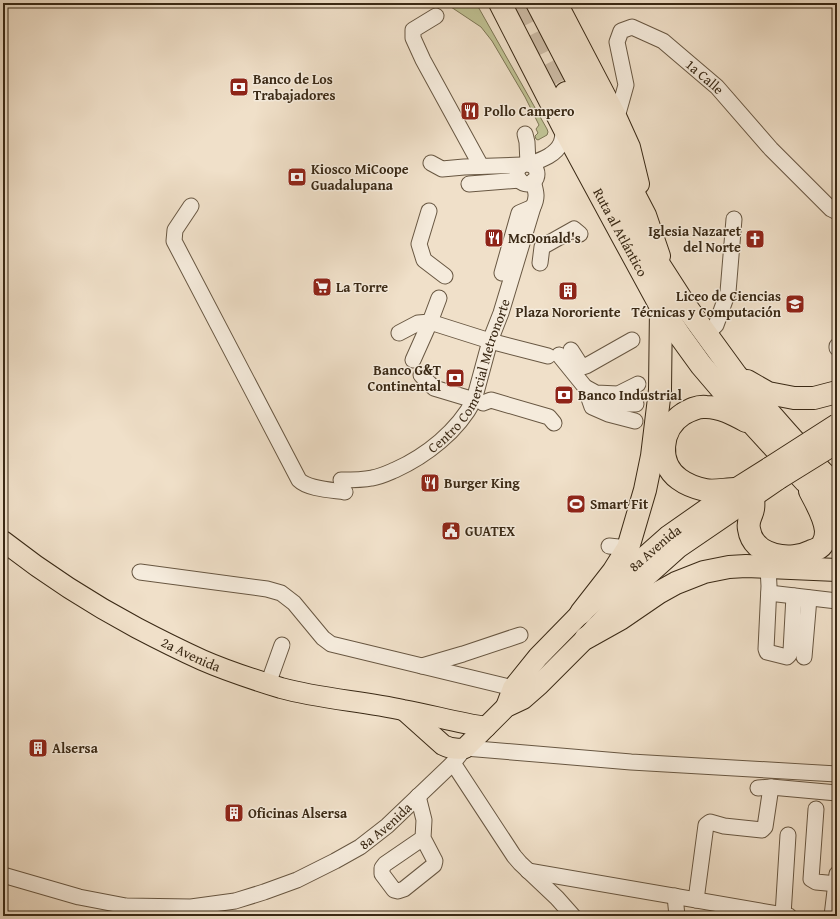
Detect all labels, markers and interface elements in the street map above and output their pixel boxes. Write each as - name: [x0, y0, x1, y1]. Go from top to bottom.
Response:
- street label: 1a Calle: [681, 54, 729, 99]
- place label: Banco de Los Trabajadores: [253, 69, 336, 105]
- bank icon: Banco de Los Trabajadores: [228, 76, 250, 98]
- restaurant icon: Pollo Campero: [459, 100, 481, 122]
- place label: Pollo Campero: [484, 101, 575, 121]
- place label: Kiosco MiCoope Guadalupana: [311, 159, 409, 195]
- bank icon: Kiosco MiCoope Guadalupana: [286, 166, 308, 188]
- street label: Ruta al Atlántico: [588, 184, 653, 280]
- place label: Iglesia Nazaret del Norte: [648, 221, 742, 257]
- restaurant icon: McDonald's: [483, 227, 505, 249]
- place label: McDonald's: [508, 228, 581, 248]
- church icon: Iglesia Nazaret del Norte: [744, 228, 766, 250]
- supermarket icon: La Torre: [311, 276, 333, 298]
- place label: La Torre: [336, 277, 388, 297]
- building icon: Plaza Nororiente: [557, 280, 579, 302]
- place label: Liceo de Ciencias Técnicas y Computación: [631, 286, 782, 322]
- school or university icon: Liceo de Ciencias Técnicas y Computación: [784, 293, 806, 315]
- street label: Centro Comercial Metronorte: [423, 296, 515, 458]
- place label: Plaza Nororiente: [515, 302, 621, 322]
- place label: Banco G&T Continental: [367, 360, 442, 396]
- bank icon: Banco G&T Continental: [444, 367, 466, 389]
- bank icon: Banco Industrial: [553, 384, 575, 406]
- place label: Banco Industrial: [578, 385, 682, 405]
- restaurant icon: Burger King: [419, 472, 441, 494]
- place label: Burger King: [444, 473, 520, 493]
- sports icon: Smart Fit: [565, 493, 587, 515]
- place label: Smart Fit: [590, 494, 649, 514]
- public building icon: GUATEX: [440, 520, 462, 542]
- street label: 8a Avenida: [624, 520, 685, 576]
- place label: GUATEX: [465, 521, 515, 541]
- street label: 2a Avenida: [158, 632, 224, 677]
- building icon: Alsersa: [27, 737, 49, 759]
- place label: Alsersa: [52, 738, 99, 758]
- street label: 8a Avenida: [355, 797, 416, 854]
- building icon: Oficinas Alsersa: [223, 802, 245, 824]
- place label: Oficinas Alsersa: [248, 803, 348, 823]

